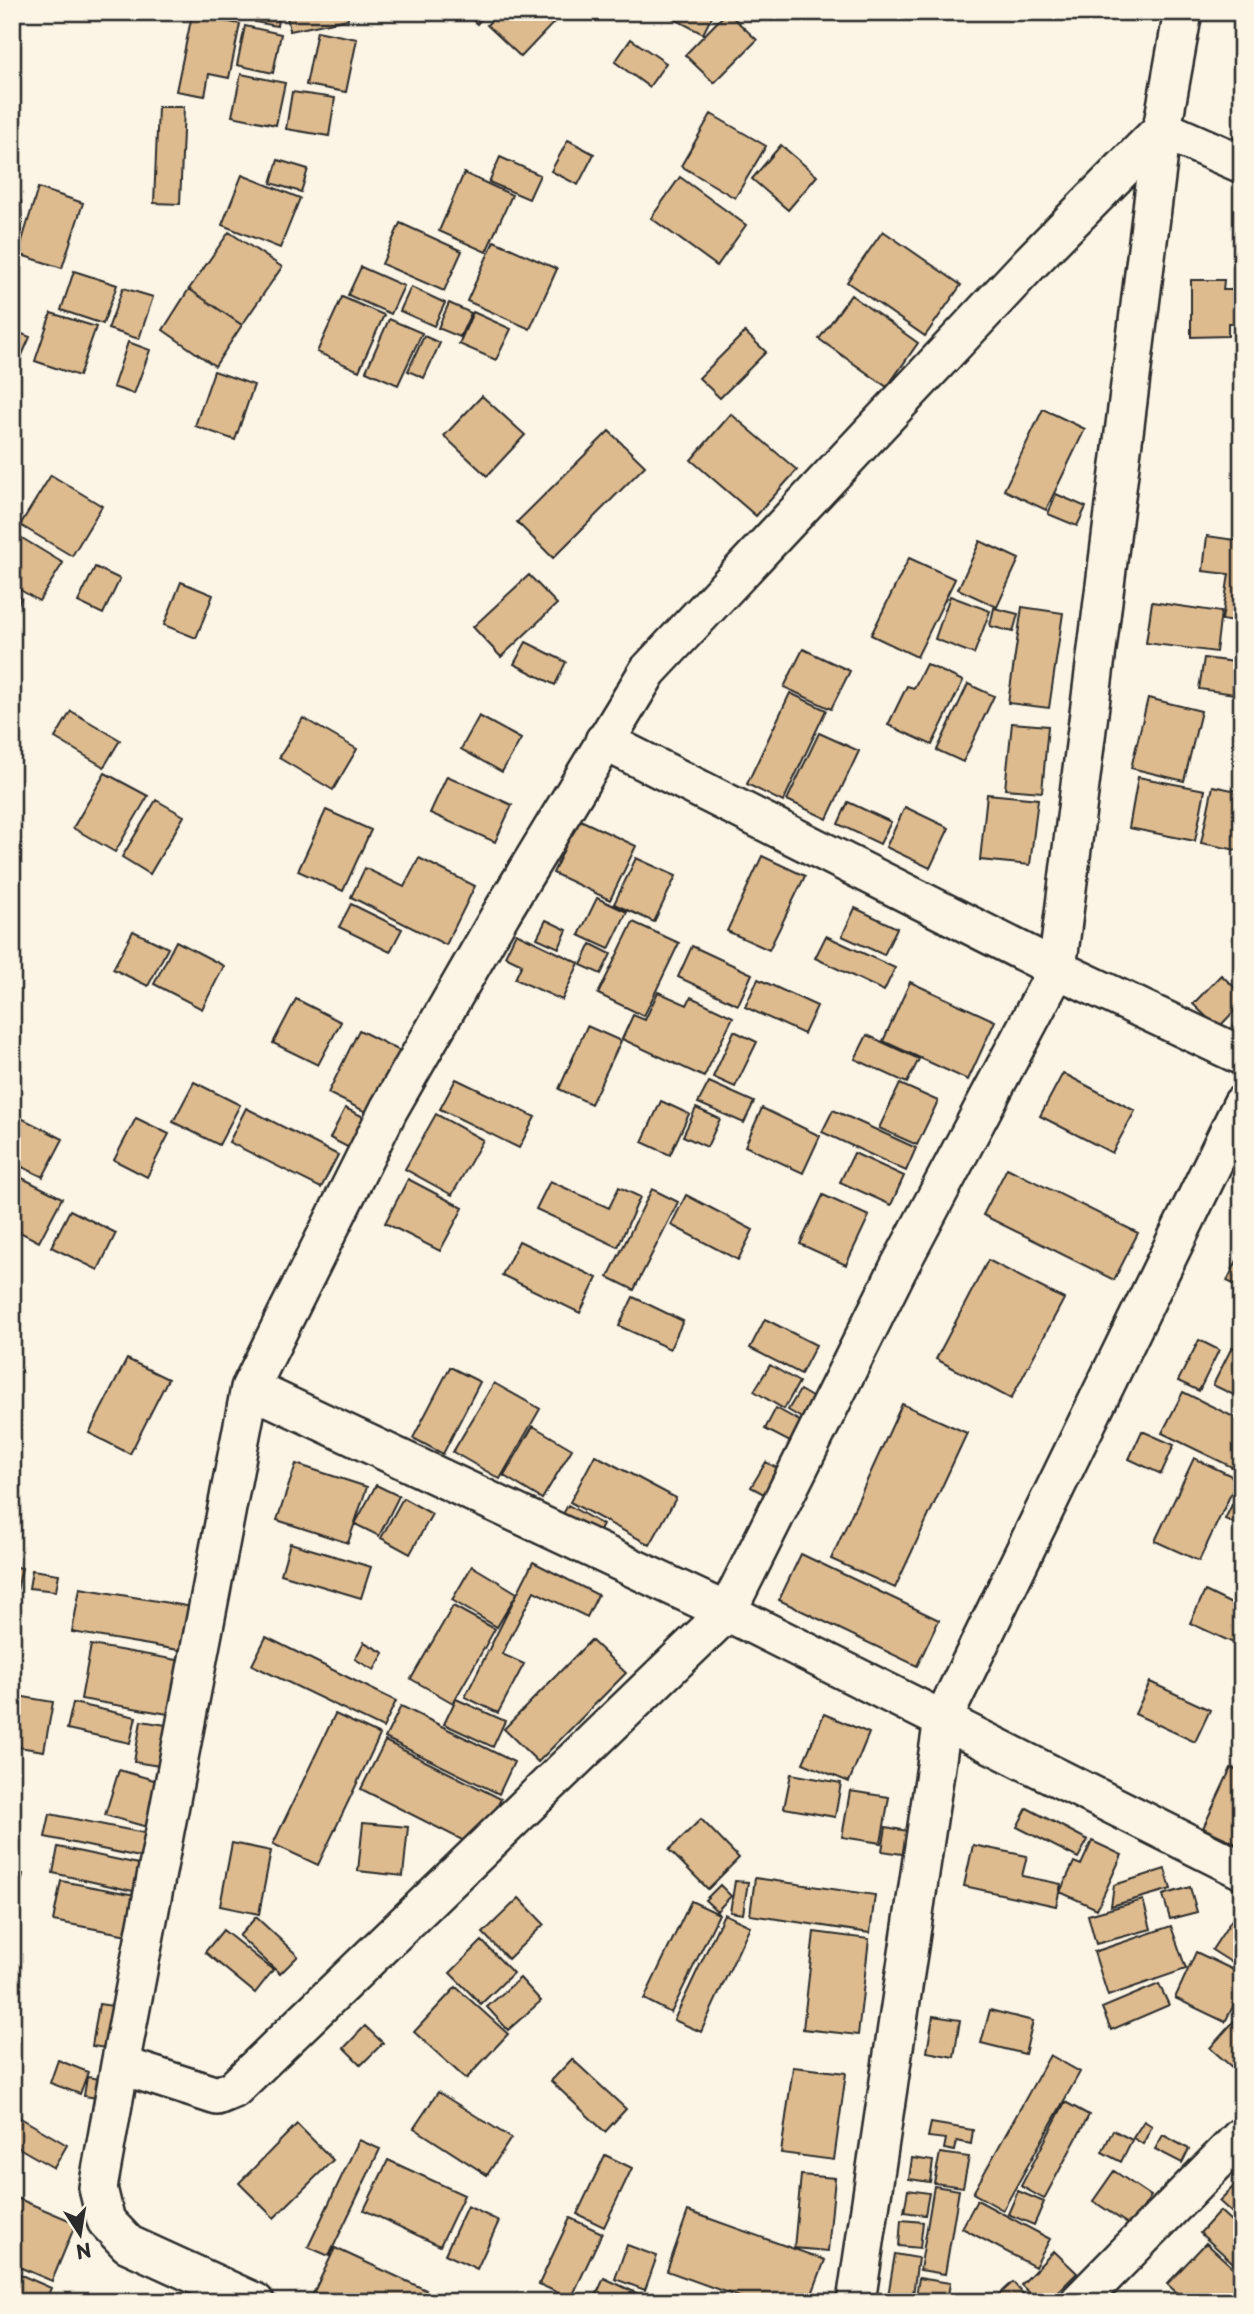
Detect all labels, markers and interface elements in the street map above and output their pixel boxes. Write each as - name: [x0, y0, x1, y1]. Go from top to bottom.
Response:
- north arrow: [46, 2198, 116, 2268]
- text: N: [73, 2236, 94, 2267]

